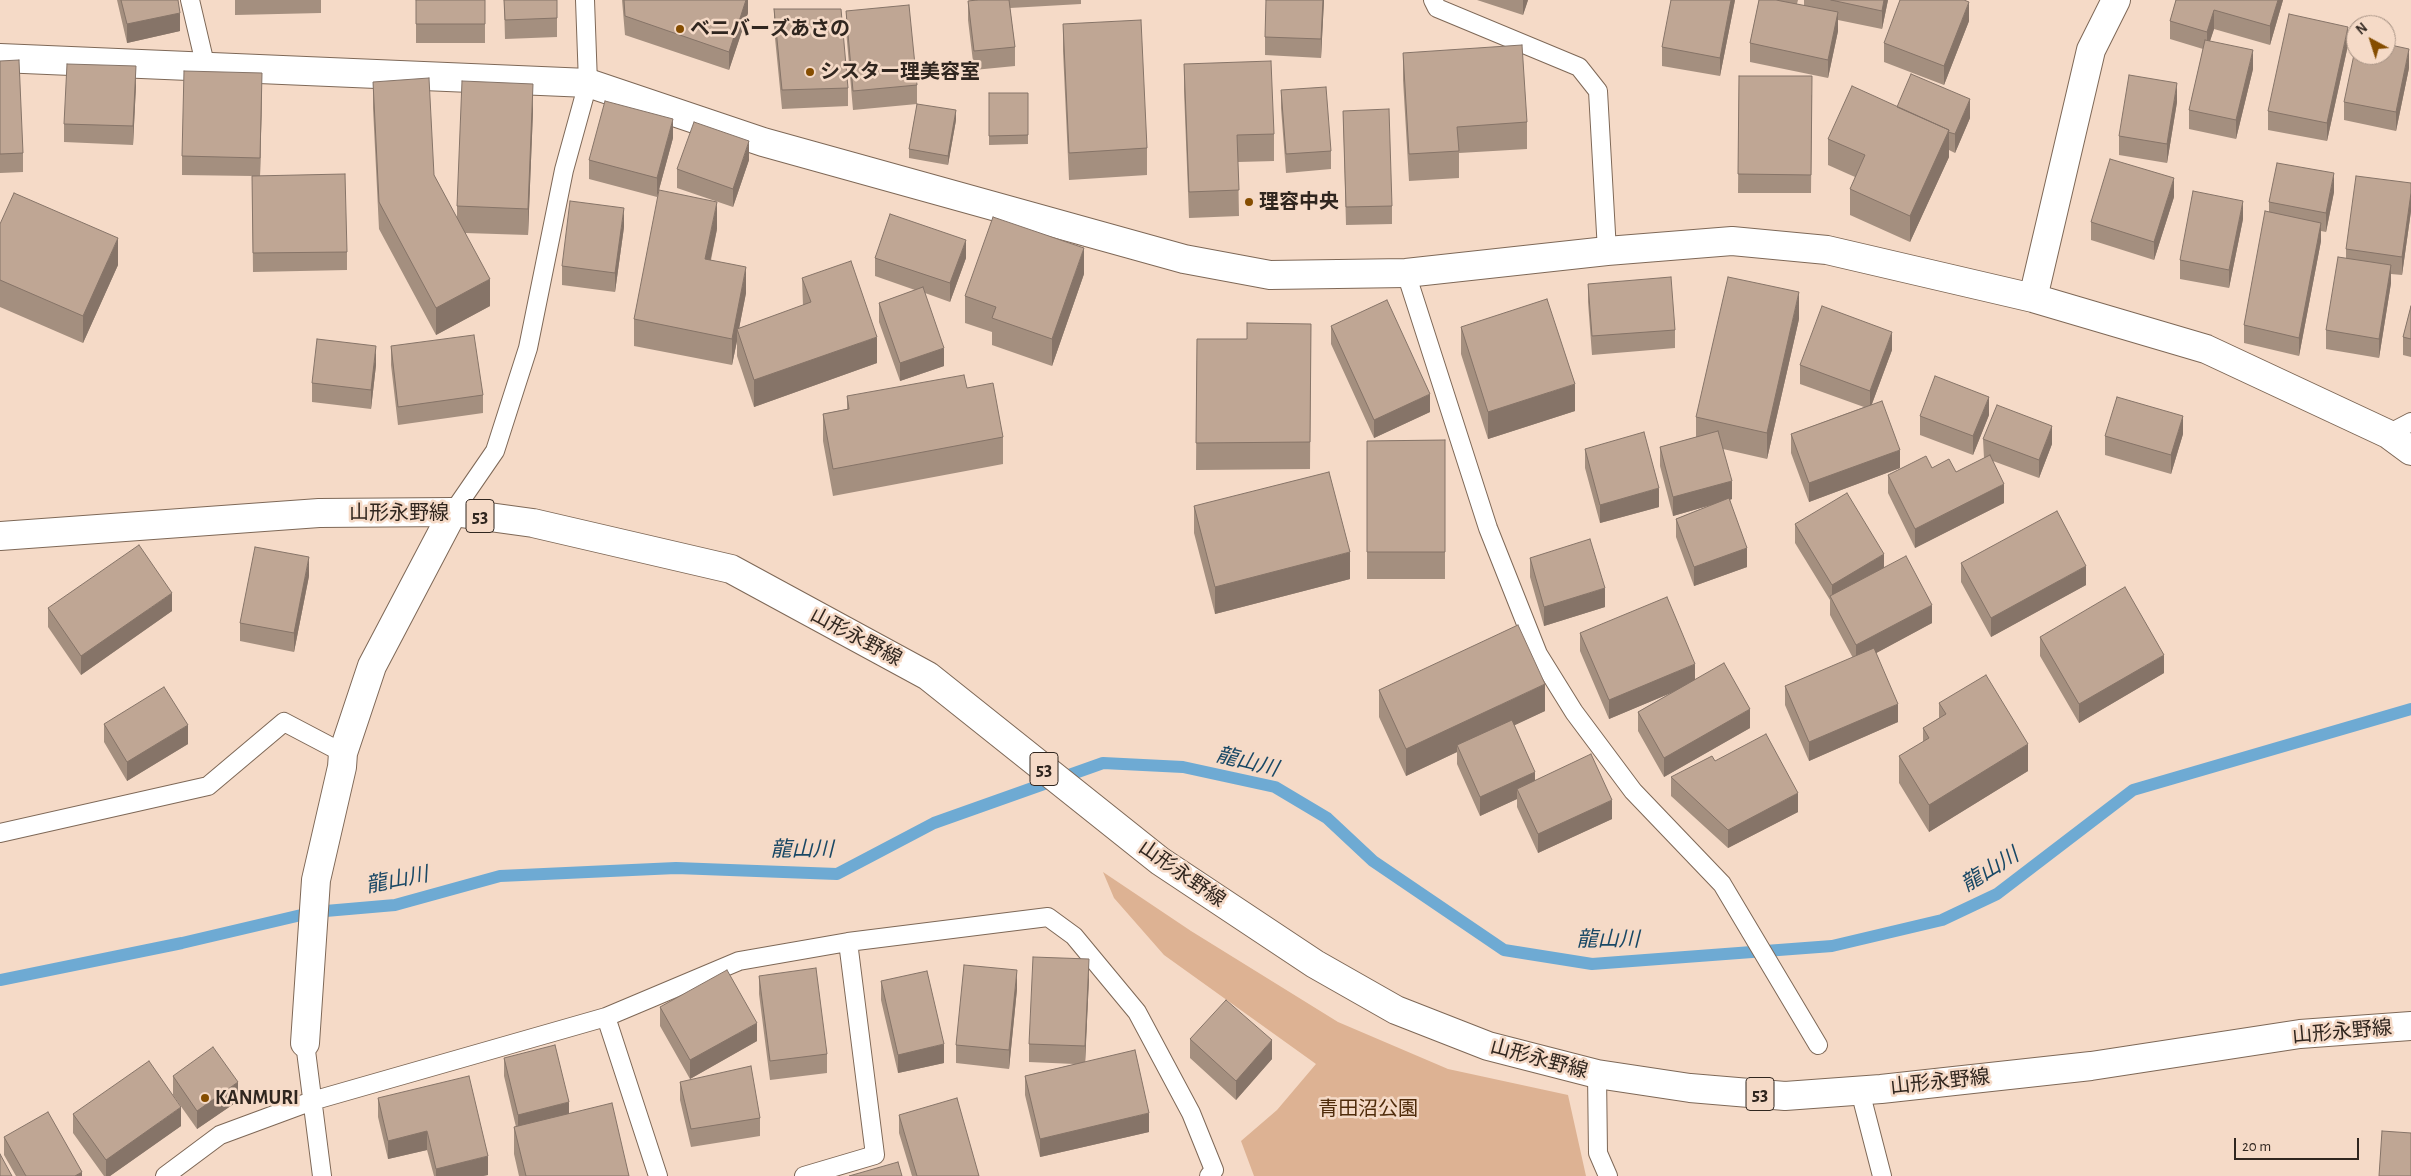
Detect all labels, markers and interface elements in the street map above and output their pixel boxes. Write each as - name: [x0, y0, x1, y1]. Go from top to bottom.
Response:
- north arrow: [2346, 15, 2396, 65]
- place label: ベニバーズあさの: [690, 17, 850, 41]
- text: N: [2354, 21, 2370, 38]
- marker: ベニバーズあさの: [674, 23, 686, 35]
- place label: シスター理美容室: [820, 60, 980, 84]
- marker: シスター理美容室: [804, 66, 816, 78]
- place label: 理容中央: [1259, 190, 1339, 214]
- marker: 理容中央: [1243, 196, 1255, 208]
- road number: 53: [466, 500, 494, 532]
- street label: 山形永野線: [349, 501, 449, 525]
- street label: 山形永野線: [806, 603, 906, 671]
- water label: 龍山川: [1213, 742, 1281, 782]
- road number: 53: [1030, 752, 1058, 786]
- street label: 山形永野線: [1134, 835, 1230, 913]
- water label: 龍山川: [771, 837, 833, 863]
- water label: 龍山川: [1957, 843, 2023, 897]
- water label: 龍山川: [364, 862, 430, 898]
- water label: 龍山川: [1577, 927, 1639, 953]
- street label: 山形永野線: [2291, 1016, 2393, 1048]
- street label: 山形永野線: [1488, 1034, 1590, 1084]
- street label: 山形永野線: [1889, 1065, 1991, 1099]
- road number: 53: [1746, 1078, 1774, 1110]
- place label: KANMURI: [215, 1086, 299, 1110]
- marker: KANMURI: [199, 1092, 211, 1104]
- park label: 青田沼公園: [1318, 1097, 1418, 1121]
- scale bar: [2236, 1128, 2361, 1160]
- text: 20 m: [2242, 1139, 2271, 1154]

